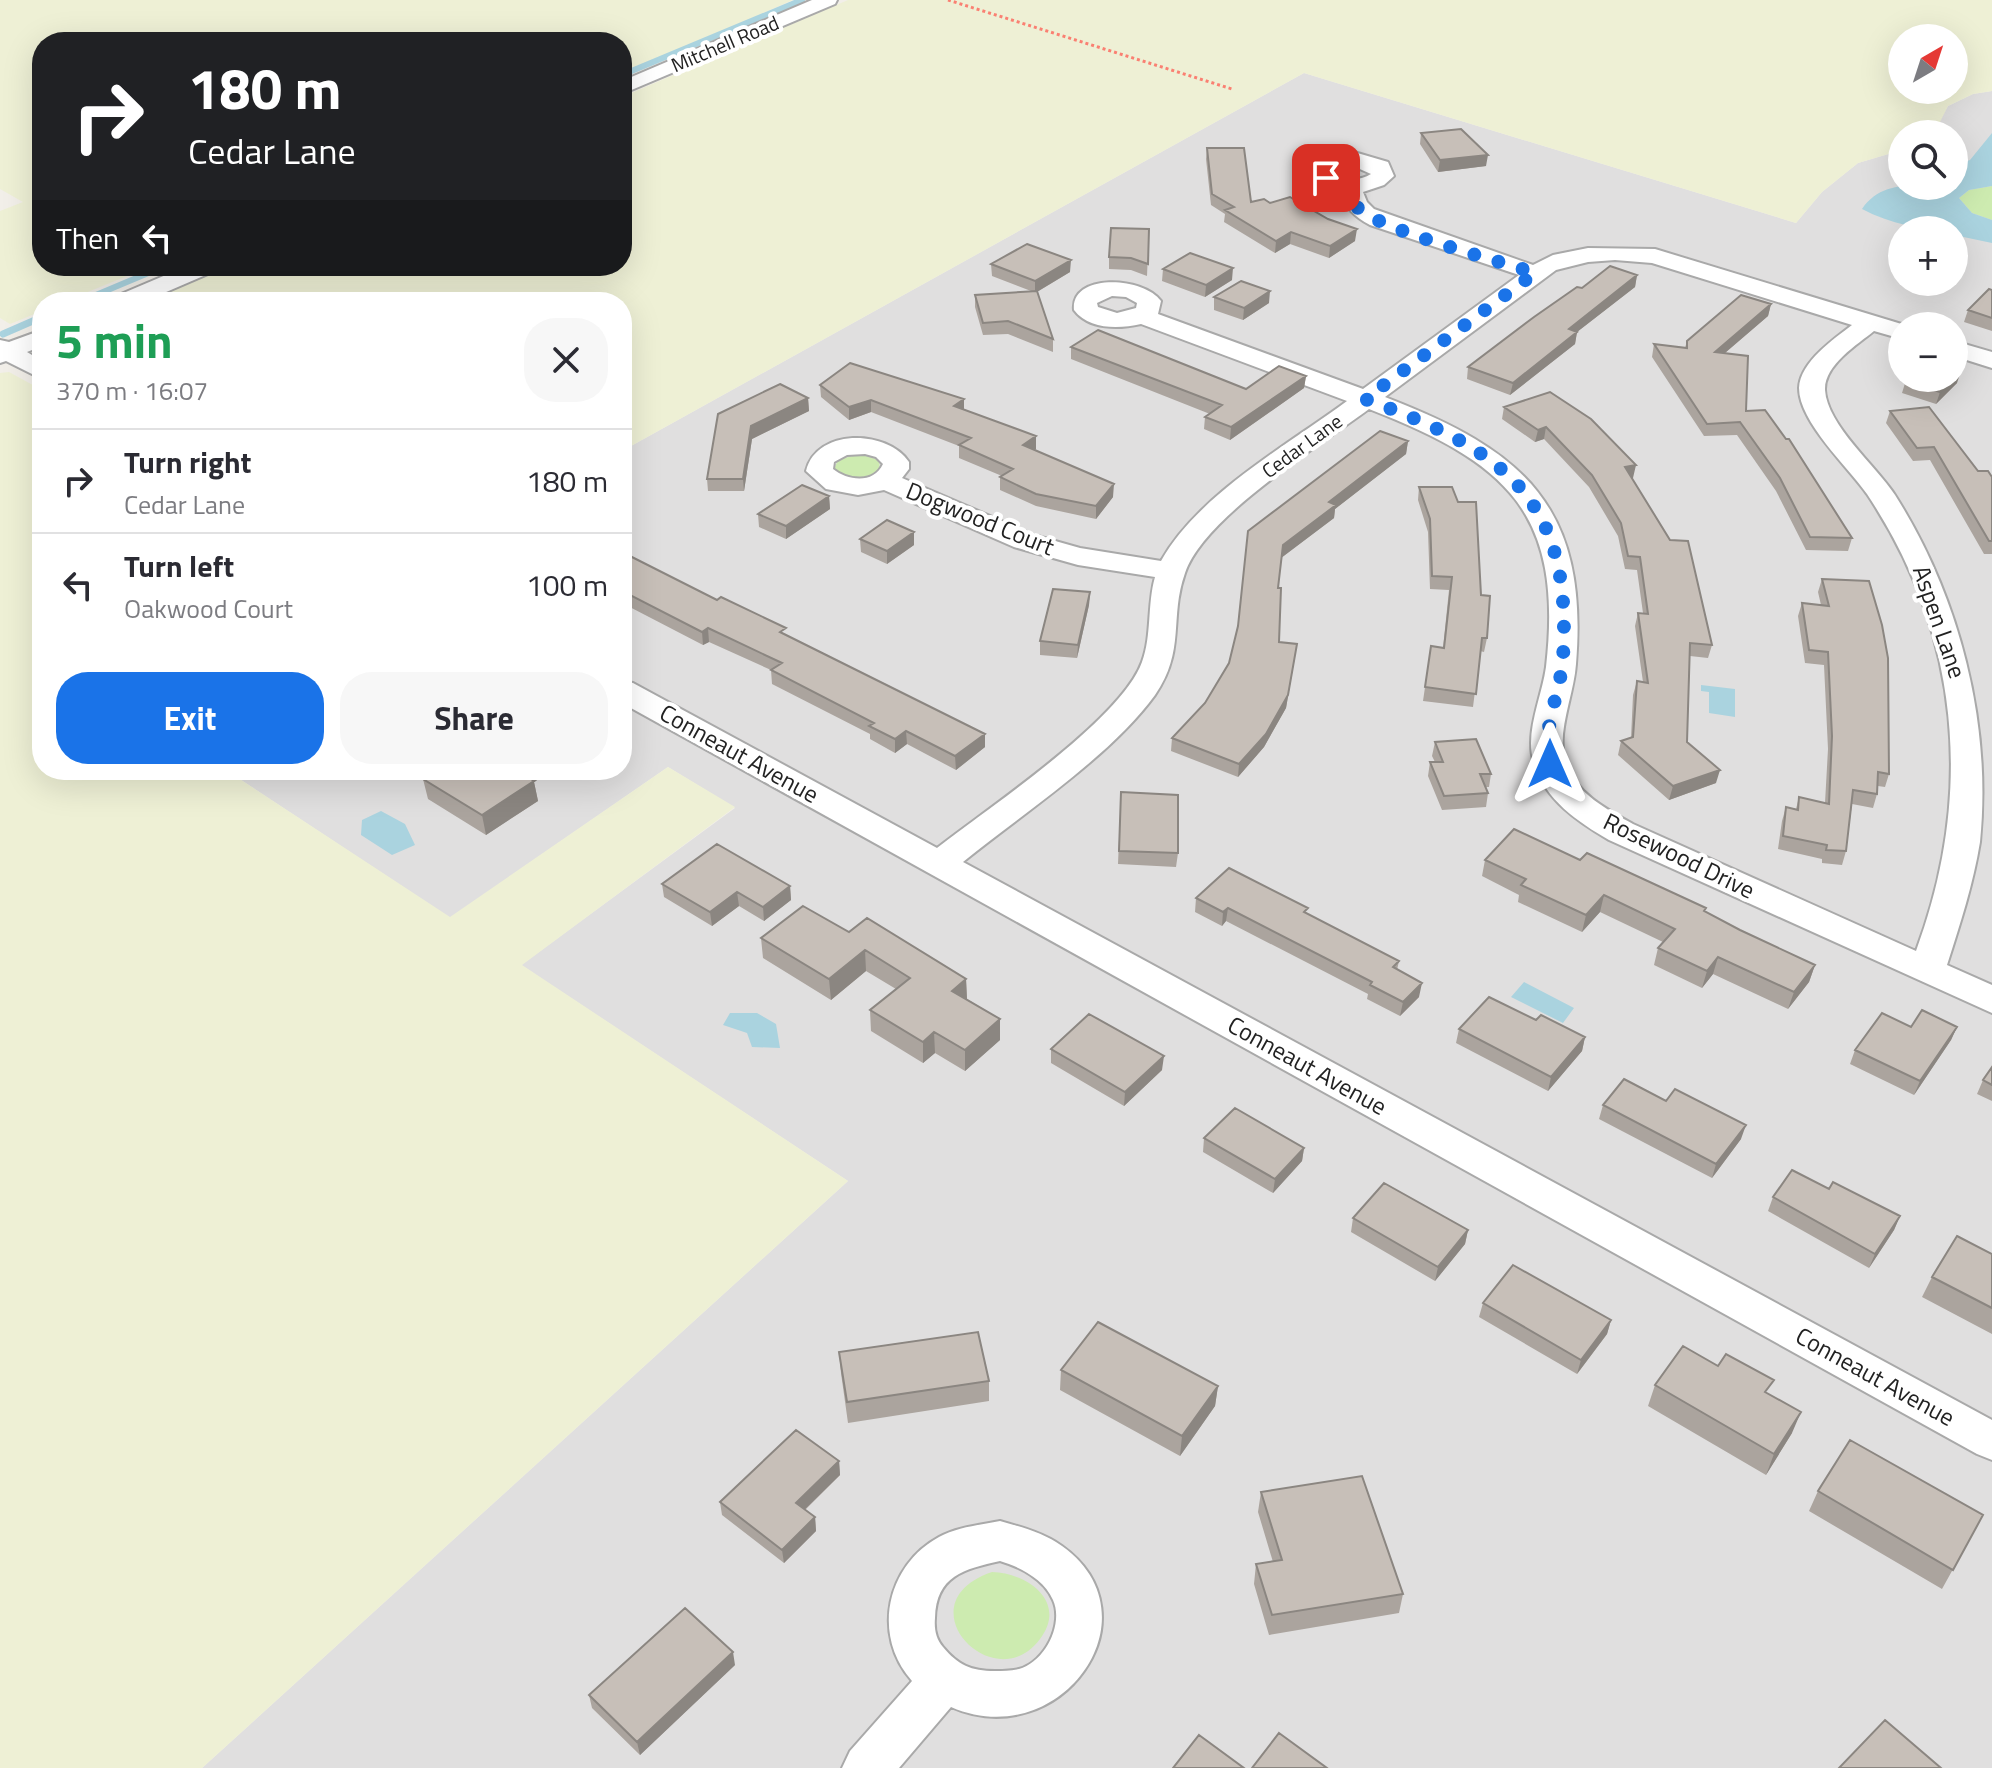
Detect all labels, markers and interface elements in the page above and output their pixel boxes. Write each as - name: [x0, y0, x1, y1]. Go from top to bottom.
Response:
- street label: Mitchell Road: [666, 7, 784, 80]
- north arrow: [1888, 24, 1968, 104]
- map controls: [1888, 24, 1968, 392]
- text: 180 m: [188, 46, 341, 131]
- icon: right: [56, 64, 160, 168]
- button: search: [1888, 120, 1968, 200]
- text: Cedar Lane: [188, 123, 356, 178]
- pin: [1292, 144, 1360, 212]
- icon: arrive: [1304, 156, 1348, 200]
- text: Then: [56, 215, 119, 261]
- icon: left: [135, 216, 179, 260]
- button: +: [1888, 216, 1968, 296]
- text: 5 min: [56, 304, 173, 377]
- button: −: [1888, 312, 1968, 392]
- button: close: [524, 318, 608, 402]
- text: 370 m · 16:07: [56, 371, 208, 410]
- street label: Cedar Lane: [1255, 406, 1348, 486]
- text: Turn right: [124, 439, 252, 485]
- text: 180 m: [526, 458, 608, 504]
- icon: right: [56, 459, 100, 503]
- street label: Dogwood Court: [901, 472, 1060, 564]
- text: Cedar Lane: [124, 485, 245, 524]
- text: Turn left: [124, 543, 234, 589]
- street label: Aspen Lane: [1904, 561, 1976, 683]
- text: 100 m: [526, 562, 608, 608]
- icon: left: [56, 563, 100, 607]
- text: Oakwood Court: [124, 589, 293, 628]
- button: Exit: [56, 672, 324, 764]
- button: Share: [340, 672, 608, 764]
- street label: Conneaut Avenue: [653, 694, 826, 812]
- position arrow: [1508, 722, 1592, 806]
- street label: Rosewood Drive: [1598, 803, 1761, 907]
- street label: Conneaut Avenue: [1221, 1006, 1394, 1124]
- street label: Conneaut Avenue: [1789, 1317, 1962, 1435]

